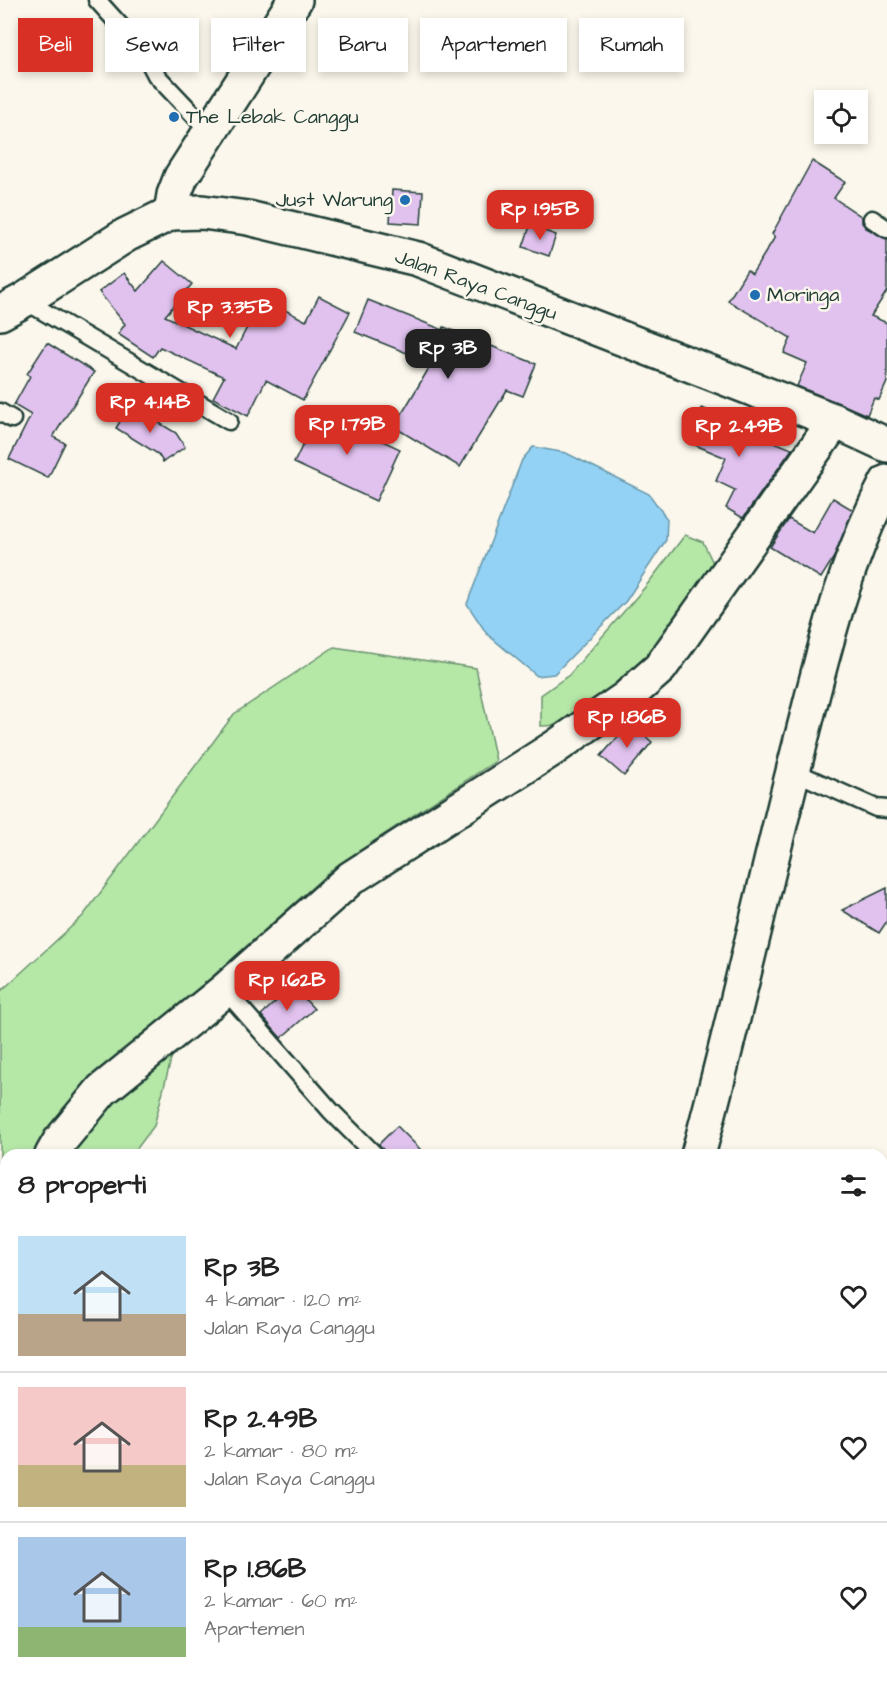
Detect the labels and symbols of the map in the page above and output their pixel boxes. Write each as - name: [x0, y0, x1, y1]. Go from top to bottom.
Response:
- place label: The Lebak Canggu: [186, 103, 359, 132]
- marker: The Lebak Canggu: [167, 110, 181, 124]
- place label: Just Warung: [276, 186, 393, 215]
- pin: Rp 1.95B: [478, 190, 602, 241]
- marker: Just Warung: [398, 193, 412, 207]
- street label: Jalan Raya Canggu: [391, 243, 561, 328]
- place label: Moringa: [767, 281, 839, 310]
- pin: Rp 3.35B: [168, 288, 292, 339]
- marker: Moringa: [748, 288, 762, 302]
- pin: Rp 3B: [406, 329, 490, 380]
- pin: Rp 4.14B: [88, 383, 212, 434]
- pin: Rp 1.79B: [285, 405, 409, 456]
- pin: Rp 2.49B: [677, 407, 801, 458]
- pin: Rp 1.86B: [565, 698, 689, 749]
- pin: Rp 1.62B: [225, 961, 349, 1012]

